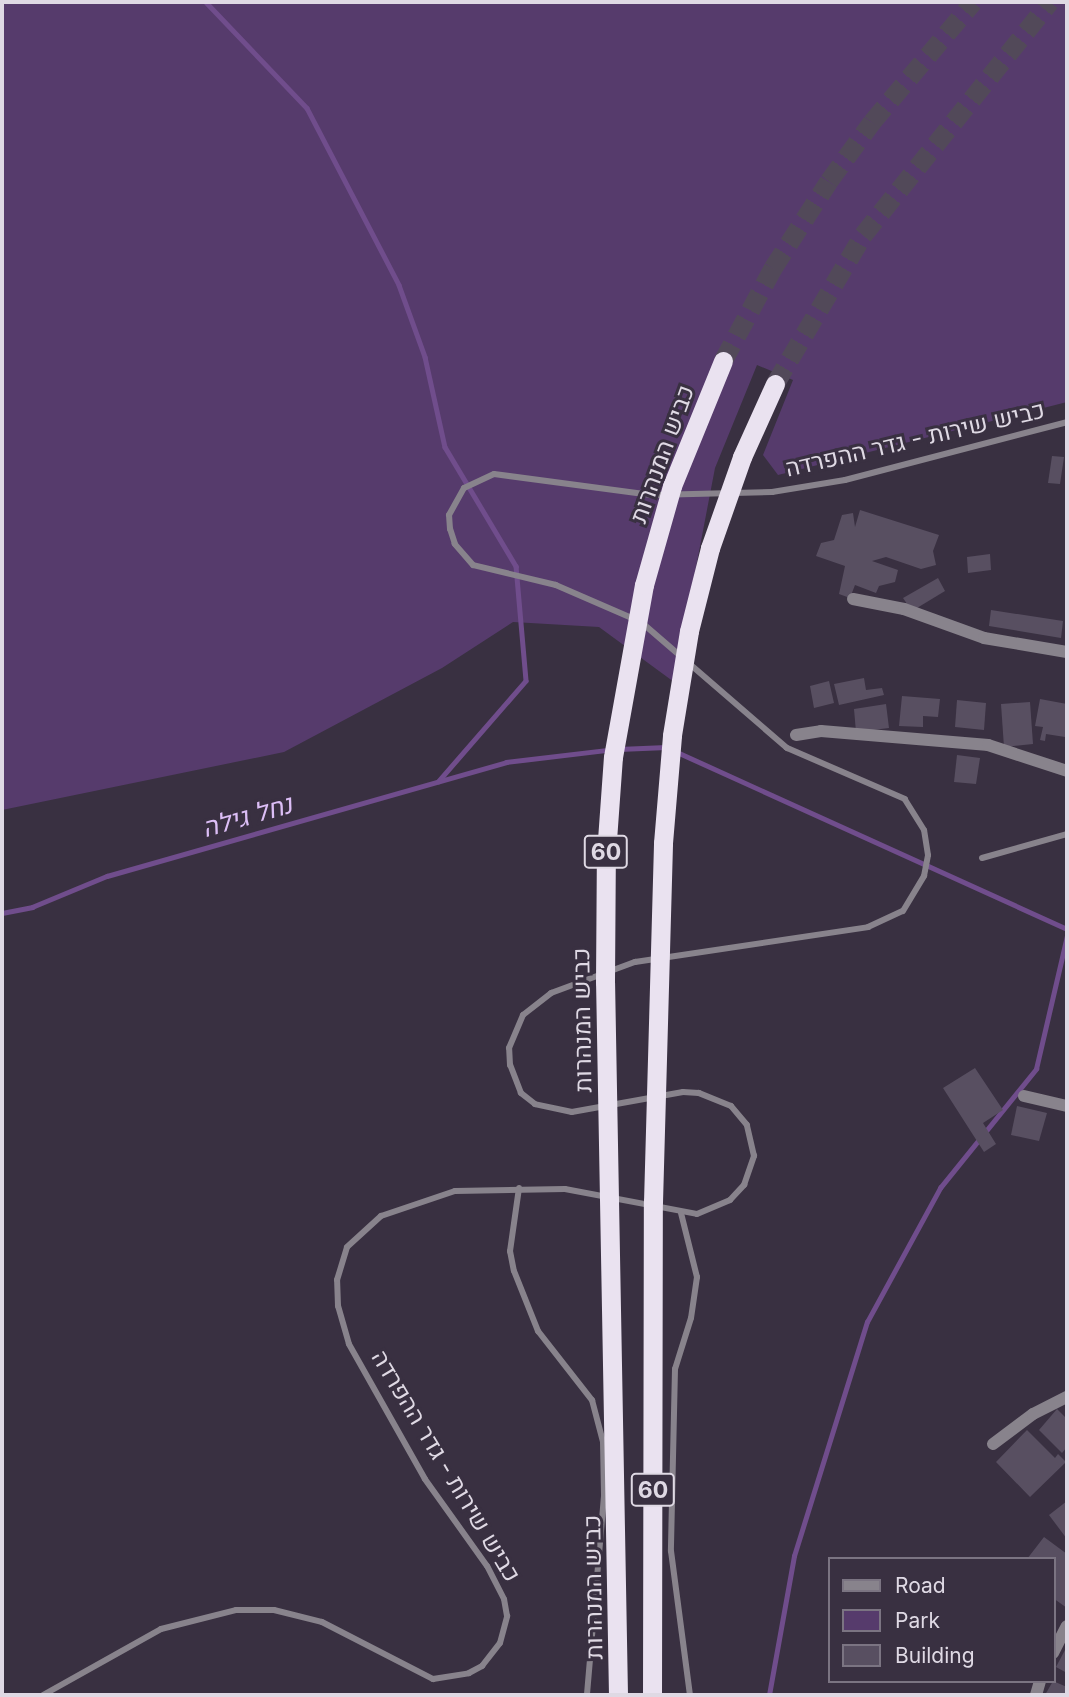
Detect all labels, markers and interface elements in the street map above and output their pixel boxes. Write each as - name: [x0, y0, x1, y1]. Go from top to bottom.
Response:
- street label: כביש המנהרות: [624, 381, 700, 527]
- street label: כביש שירות - גדר ההפרדה: [783, 395, 1047, 483]
- water label: נחל גילה: [198, 788, 296, 844]
- road number: 60: [583, 832, 629, 872]
- street label: כביש המנהרות: [566, 947, 598, 1093]
- street label: כביש שירות - גדר ההפרדה: [365, 1345, 527, 1587]
- road number: 60: [630, 1470, 676, 1510]
- street label: כביש המנהרות: [577, 1514, 609, 1660]
- legend: [828, 1557, 1055, 1683]
- text: Road: [895, 1573, 946, 1598]
- text: Park: [895, 1608, 940, 1633]
- text: Building: [895, 1643, 975, 1668]

